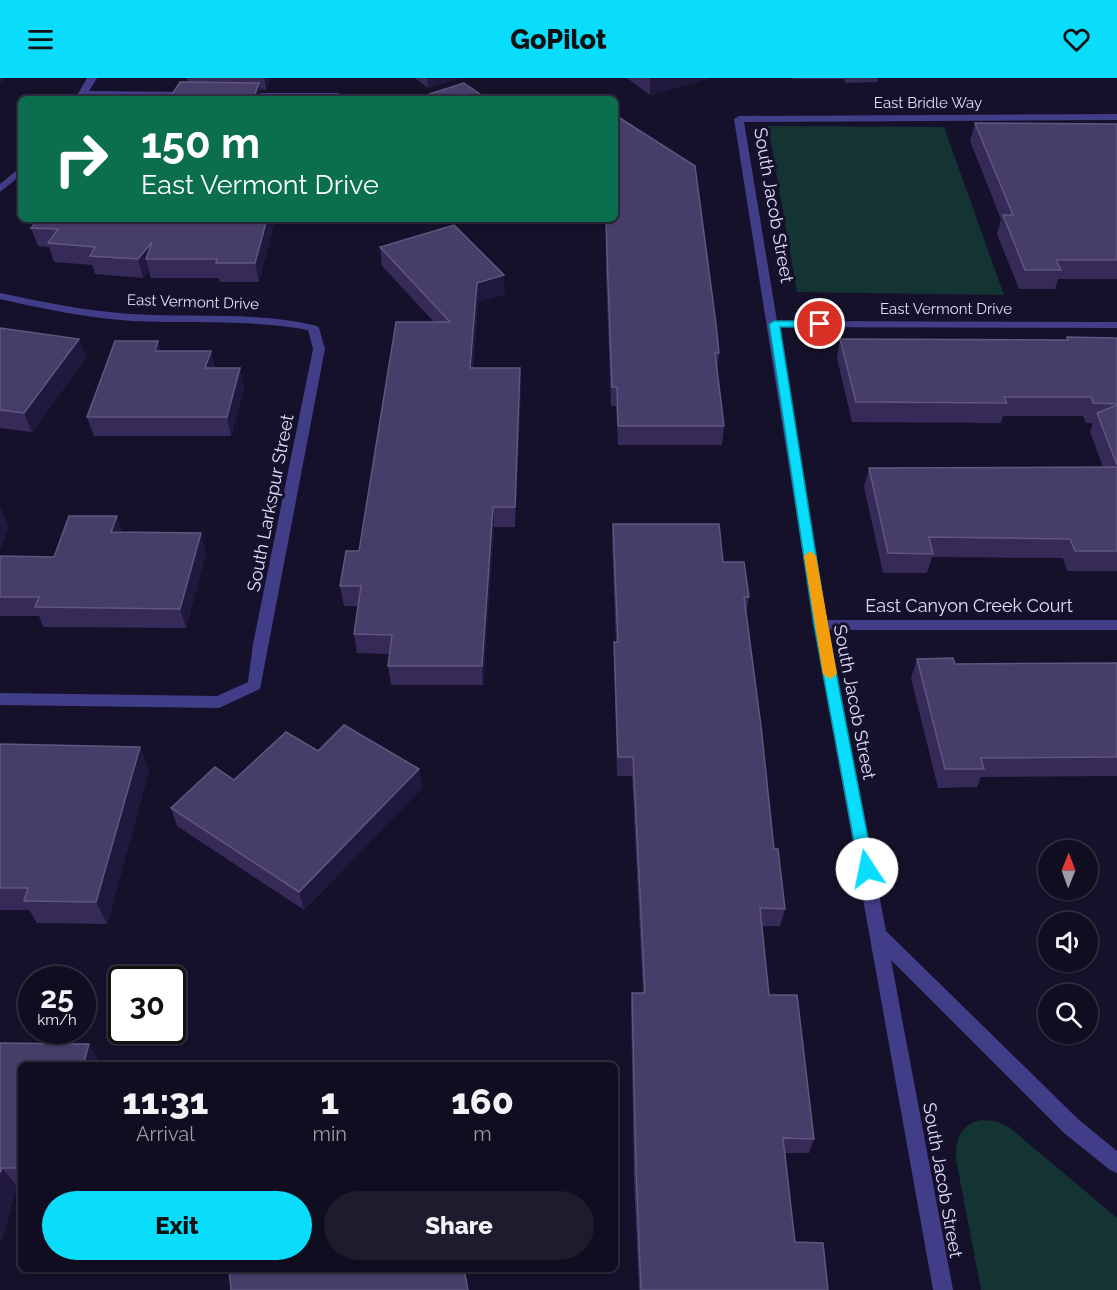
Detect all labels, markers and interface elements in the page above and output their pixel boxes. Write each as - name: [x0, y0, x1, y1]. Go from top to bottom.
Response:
- icon: menu: [24, 23, 57, 56]
- icon: heart: [1060, 23, 1093, 56]
- text: GoPilot: [510, 24, 607, 55]
- street label: East Bridle Way: [874, 94, 982, 112]
- text: 150 m: [141, 119, 260, 168]
- icon: right: [42, 120, 120, 198]
- street label: South Jacob Street: [750, 126, 798, 284]
- text: East Vermont Drive: [141, 169, 379, 200]
- street label: East Vermont Drive: [127, 291, 260, 313]
- pin: [794, 298, 845, 349]
- street label: East Vermont Drive: [880, 300, 1012, 318]
- icon: arrive: [803, 307, 836, 340]
- street label: South Larkspur Street: [242, 412, 298, 594]
- street label: East Canyon Creek Court: [865, 595, 1073, 616]
- street label: South Jacob Street: [830, 623, 880, 781]
- position arrow: [835, 837, 899, 901]
- north arrow: [1038, 840, 1098, 900]
- map controls: [1038, 840, 1098, 1044]
- button: sound: [1038, 912, 1098, 972]
- speed limit sign: 30: [108, 966, 186, 1044]
- text: 25: [40, 980, 74, 1015]
- button: search: [1038, 984, 1098, 1044]
- text: km/h: [37, 1011, 77, 1029]
- text: 11:31: [122, 1080, 208, 1122]
- text: 1: [320, 1080, 339, 1122]
- text: 160: [451, 1080, 514, 1122]
- street label: South Jacob Street: [919, 1101, 967, 1259]
- text: Arrival: [136, 1122, 195, 1146]
- text: min: [313, 1122, 347, 1146]
- text: m: [473, 1122, 492, 1146]
- button: Exit: [42, 1191, 312, 1260]
- button: Share: [324, 1191, 594, 1260]

